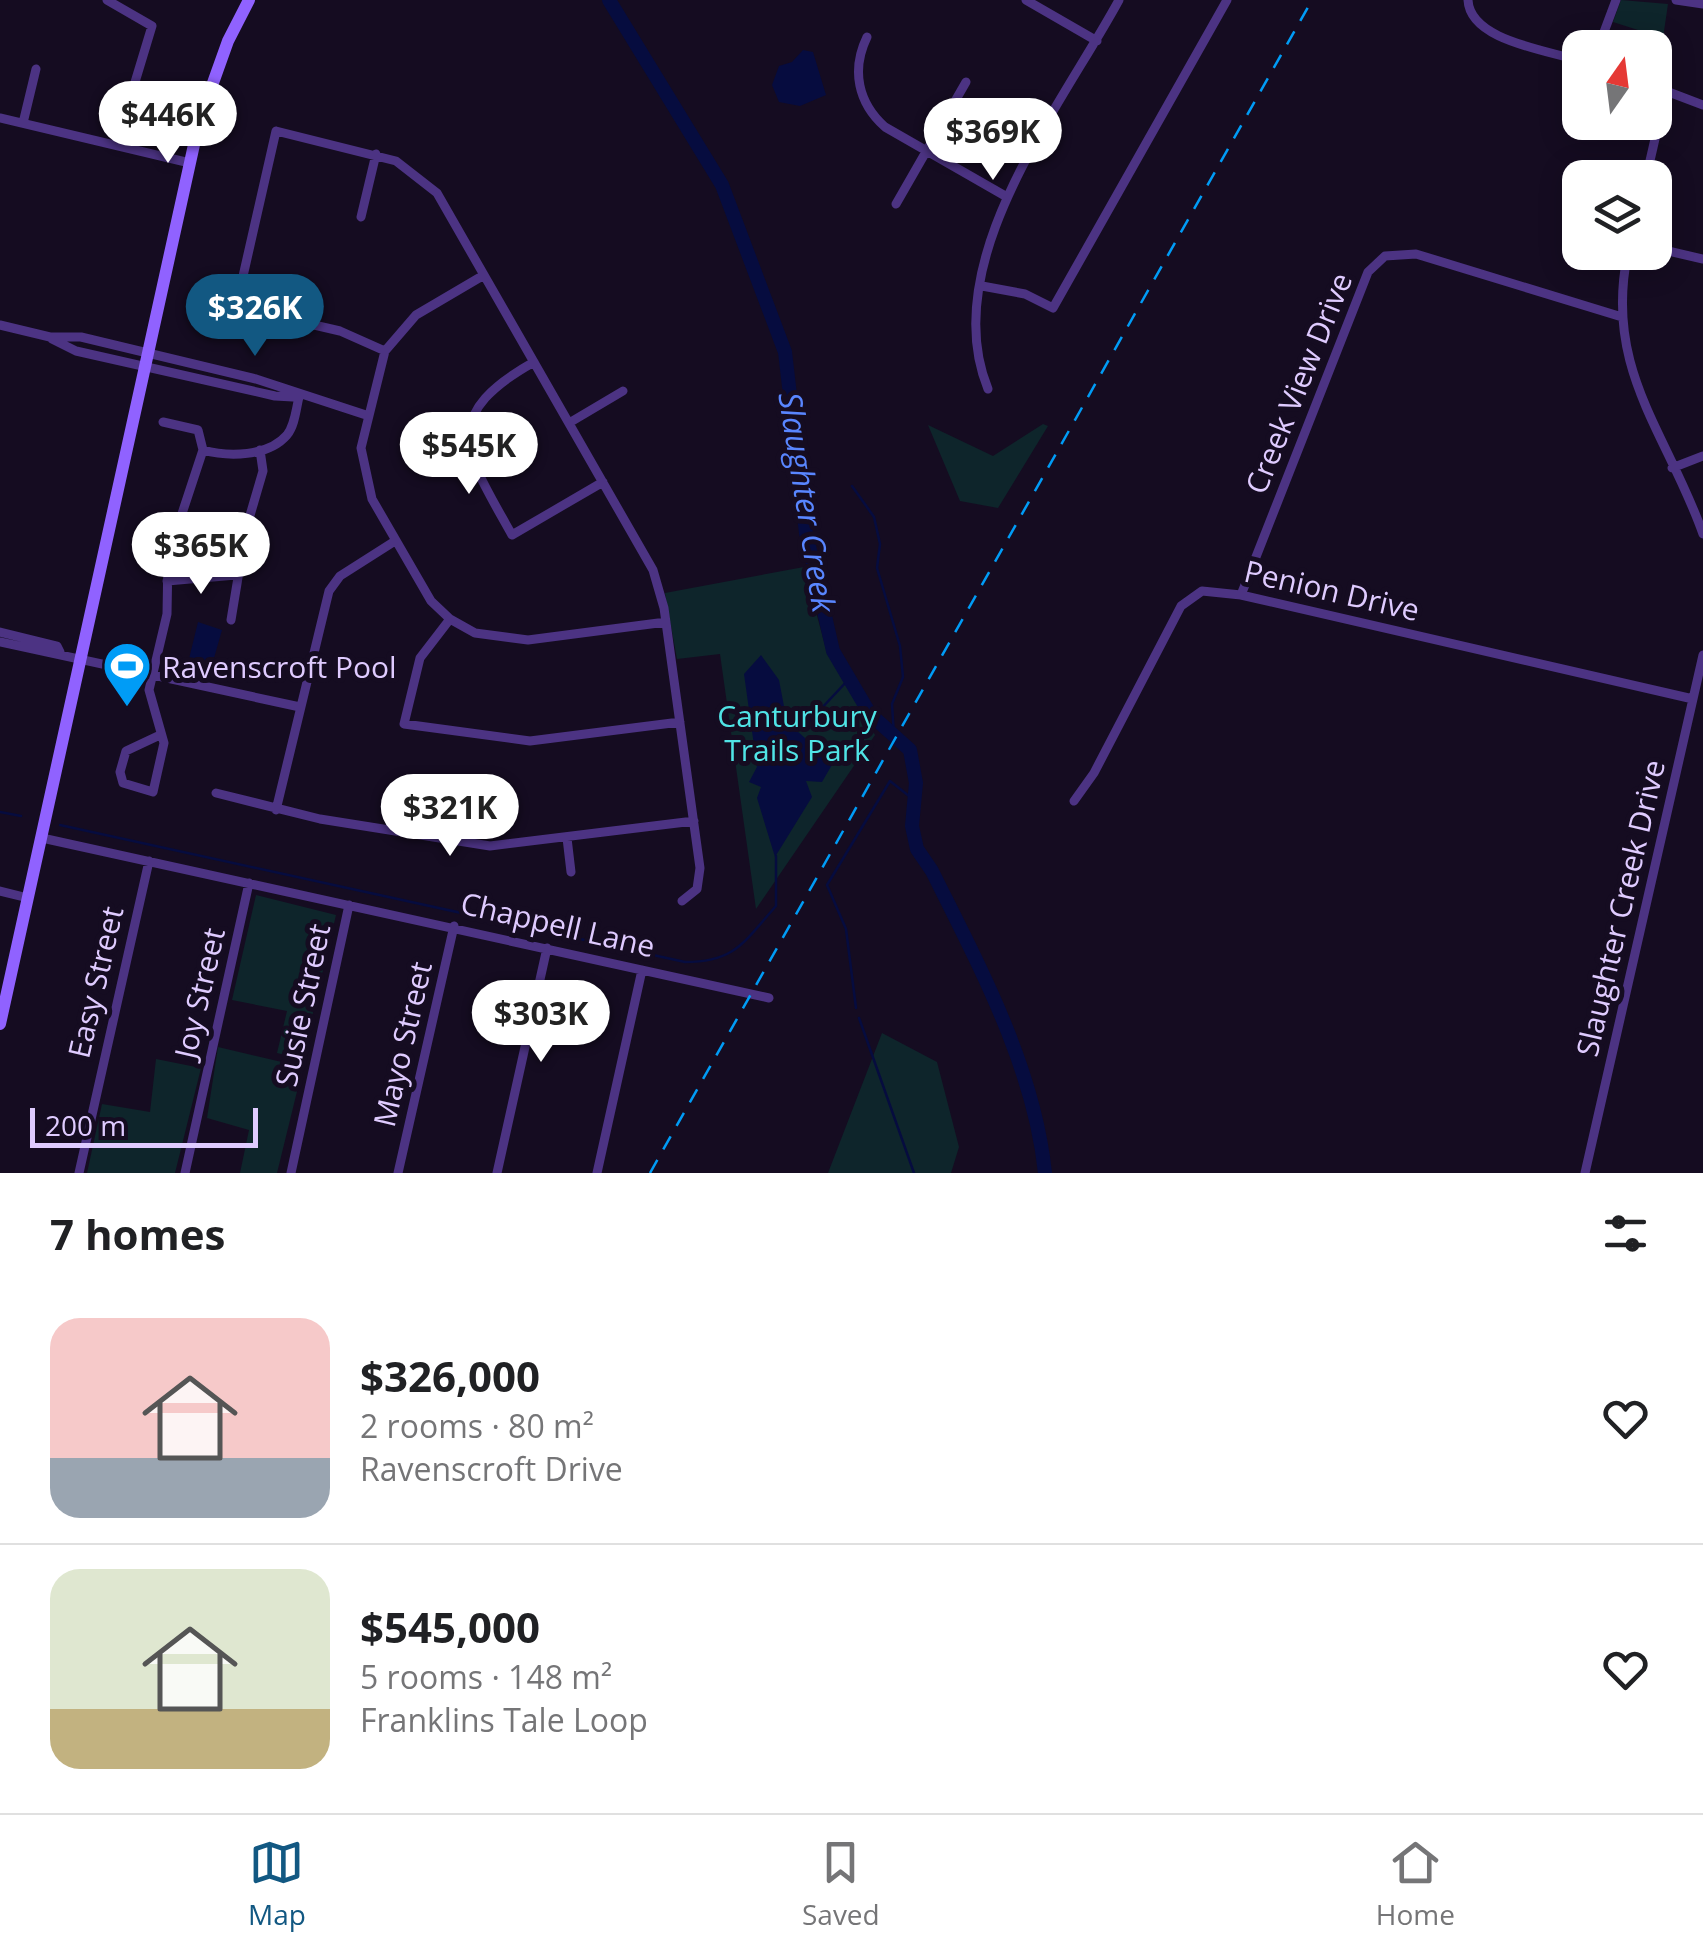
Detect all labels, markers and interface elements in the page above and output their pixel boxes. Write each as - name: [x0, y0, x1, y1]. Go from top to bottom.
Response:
- north arrow: [1562, 30, 1672, 140]
- map controls: [1562, 30, 1672, 270]
- pin: $446K: [98, 81, 238, 166]
- text: $446K: [121, 92, 215, 135]
- pin: $369K: [923, 98, 1063, 183]
- text: $369K: [946, 109, 1040, 152]
- button: layers: [1562, 160, 1672, 270]
- street label: Creek View Drive: [1235, 266, 1361, 500]
- pin: $326K: [185, 274, 325, 359]
- text: $326K: [208, 285, 302, 328]
- water label: Slaughter Creek: [769, 389, 847, 616]
- pin: $545K: [399, 412, 539, 497]
- text: $545K: [422, 423, 516, 466]
- pin: $365K: [131, 512, 271, 597]
- text: $365K: [154, 523, 248, 566]
- street label: Penion Drive: [1240, 550, 1424, 630]
- sports icon: Ravenscroft Pool: [101, 640, 153, 708]
- place label: Ravenscroft Pool: [162, 646, 397, 687]
- park label: Canturbury Trails Park: [717, 695, 878, 770]
- street label: Slaughter Creek Drive: [1566, 756, 1674, 1060]
- pin: $321K: [380, 774, 520, 859]
- text: $321K: [403, 785, 497, 828]
- street label: Chappell Lane: [457, 882, 659, 966]
- street label: Easy Street: [58, 902, 132, 1062]
- street label: Susie Street: [265, 920, 339, 1090]
- street label: Joy Street: [163, 924, 234, 1065]
- street label: Mayo Street: [363, 957, 441, 1131]
- pin: $303K: [471, 980, 611, 1065]
- text: $303K: [494, 991, 588, 1034]
- scale bar: [30, 1103, 258, 1148]
- text: 200 m: [45, 1106, 126, 1144]
- text: 7 homes: [50, 1205, 225, 1262]
- icon: filters: [1598, 1206, 1653, 1261]
- text: $326,000: [360, 1347, 540, 1404]
- icon: home: [130, 1358, 250, 1478]
- icon: heart: [1598, 1391, 1653, 1446]
- text: 2 rooms · 80 m²: [360, 1404, 594, 1447]
- text: Ravenscroft Drive: [360, 1447, 623, 1490]
- text: $545,000: [360, 1598, 540, 1655]
- icon: home: [130, 1609, 250, 1729]
- icon: heart: [1598, 1642, 1653, 1697]
- text: 5 rooms · 148 m²: [360, 1655, 612, 1698]
- text: Franklins Tale Loop: [360, 1698, 648, 1741]
- tab: Map: [248, 1835, 306, 1933]
- tab: Saved: [802, 1835, 880, 1933]
- tab: Home: [1376, 1835, 1455, 1933]

